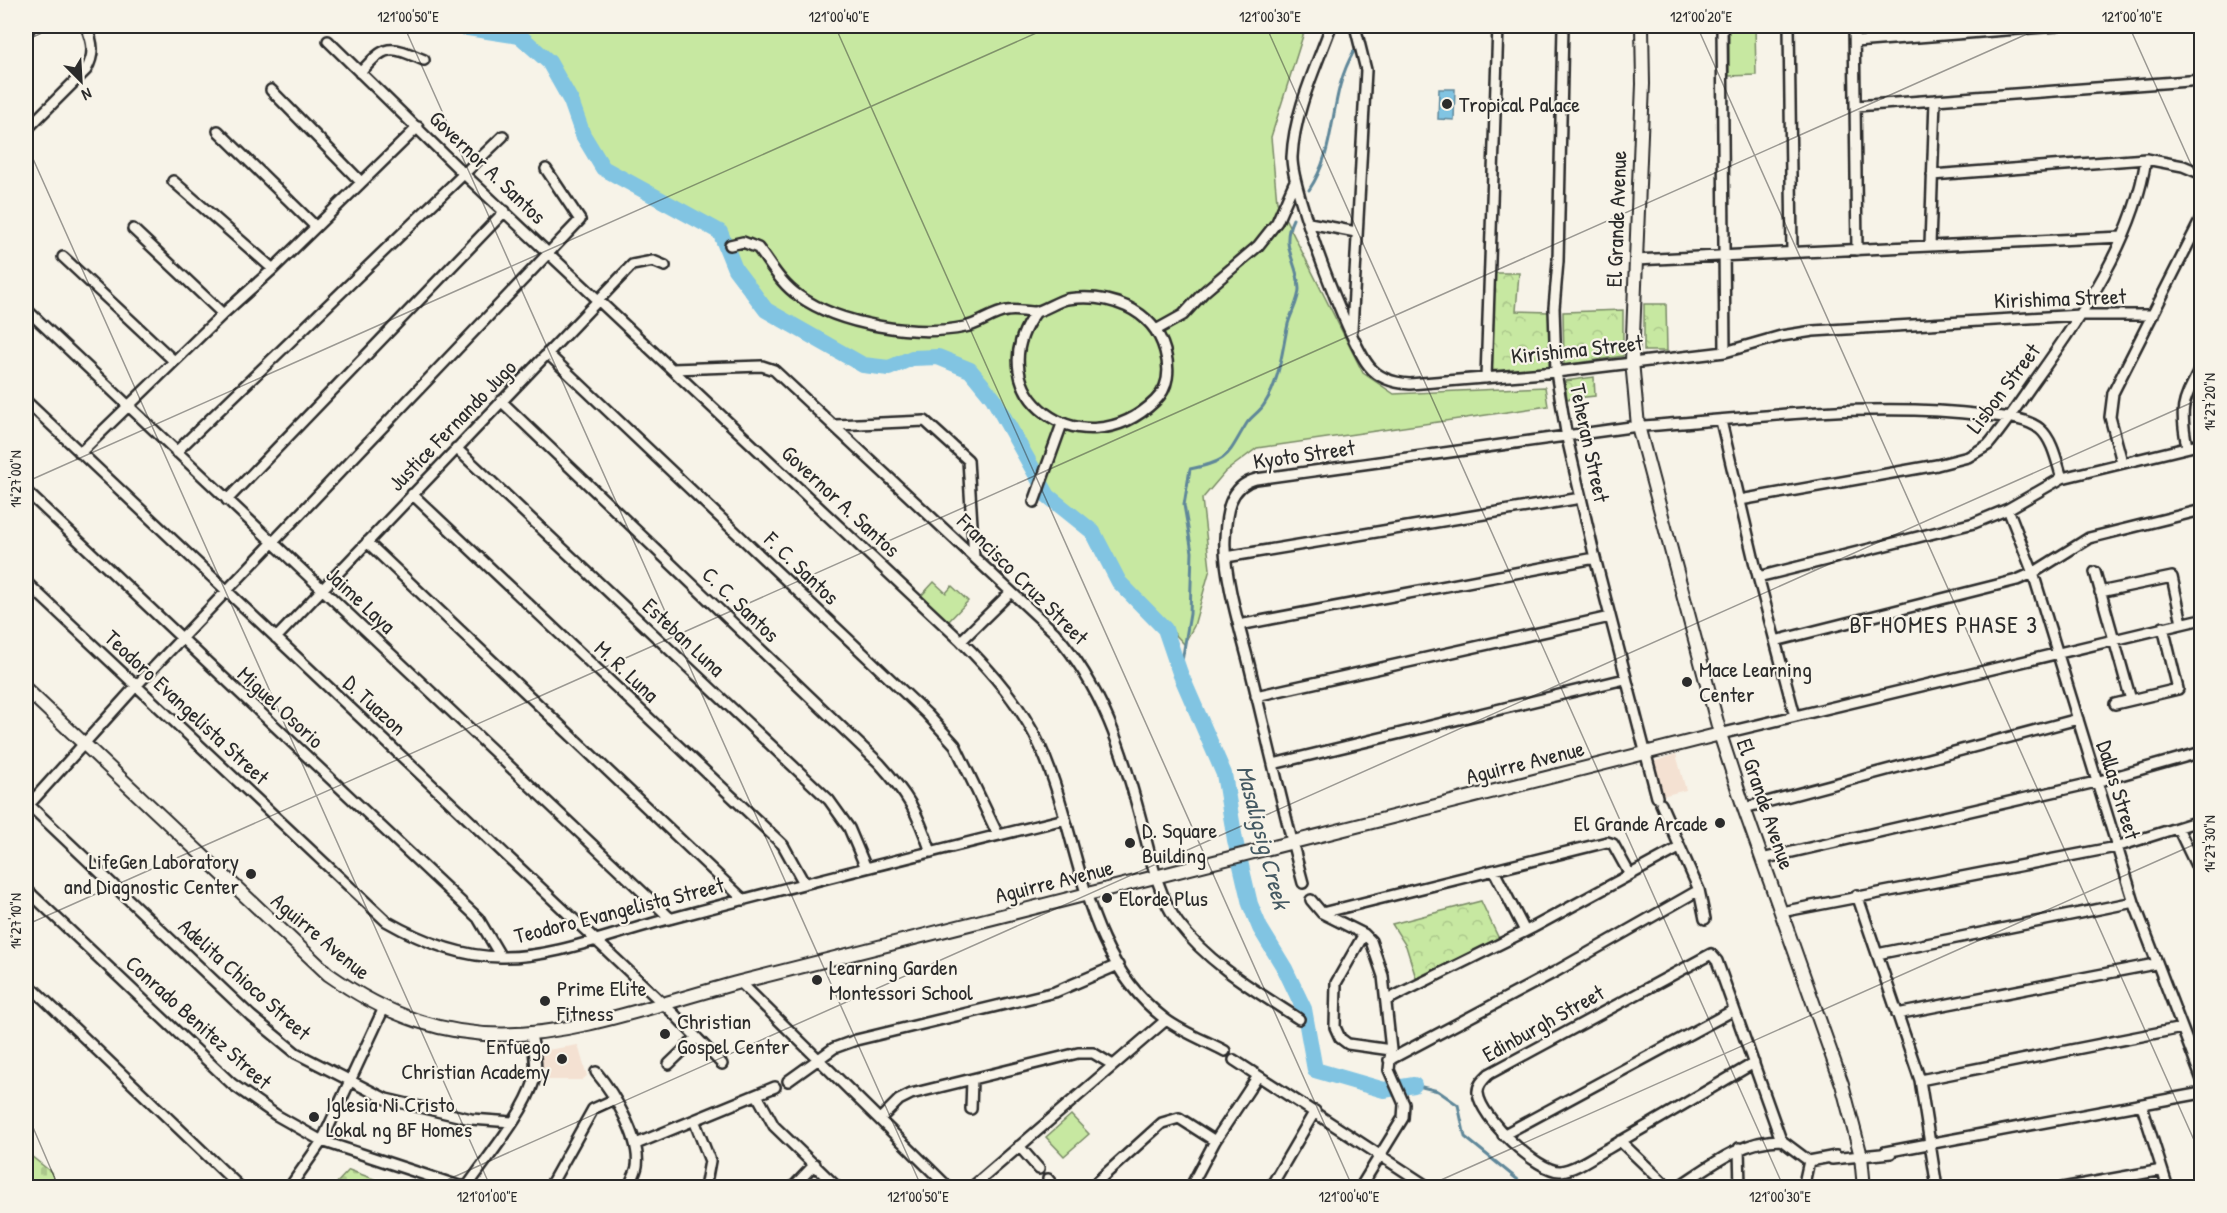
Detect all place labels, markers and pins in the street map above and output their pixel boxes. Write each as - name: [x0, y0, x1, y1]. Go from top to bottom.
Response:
- place label: Tropical Palace: [1459, 89, 1580, 119]
- marker: Tropical Palace: [1440, 97, 1454, 111]
- place label: Mace Learning Center: [1699, 654, 1812, 709]
- marker: Mace Learning Center: [1680, 675, 1694, 689]
- place label: El Grande Arcade: [1574, 808, 1708, 838]
- place label: D. Square Building: [1142, 815, 1217, 870]
- marker: El Grande Arcade: [1713, 816, 1727, 830]
- marker: D. Square Building: [1123, 836, 1137, 850]
- place label: LifeGen Laboratory and Diagnostic Center: [64, 846, 240, 901]
- marker: LifeGen Laboratory and Diagnostic Center: [244, 867, 258, 881]
- place label: Elorde Plus: [1119, 883, 1208, 913]
- marker: Elorde Plus: [1100, 891, 1114, 905]
- place label: Learning Garden Montessori School: [829, 952, 973, 1007]
- place label: Prime Elite Fitness: [556, 973, 647, 1028]
- marker: Learning Garden Montessori School: [810, 973, 824, 987]
- marker: Prime Elite Fitness: [538, 994, 552, 1008]
- place label: Christian Gospel Center: [677, 1006, 790, 1061]
- marker: Christian Gospel Center: [658, 1027, 672, 1041]
- place label: Enfuego Christian Academy: [401, 1031, 550, 1086]
- marker: Enfuego Christian Academy: [555, 1052, 569, 1066]
- place label: Iglesia Ni Cristo Lokal ng BF Homes: [326, 1089, 472, 1144]
- marker: Iglesia Ni Cristo Lokal ng BF Homes: [307, 1110, 321, 1124]

